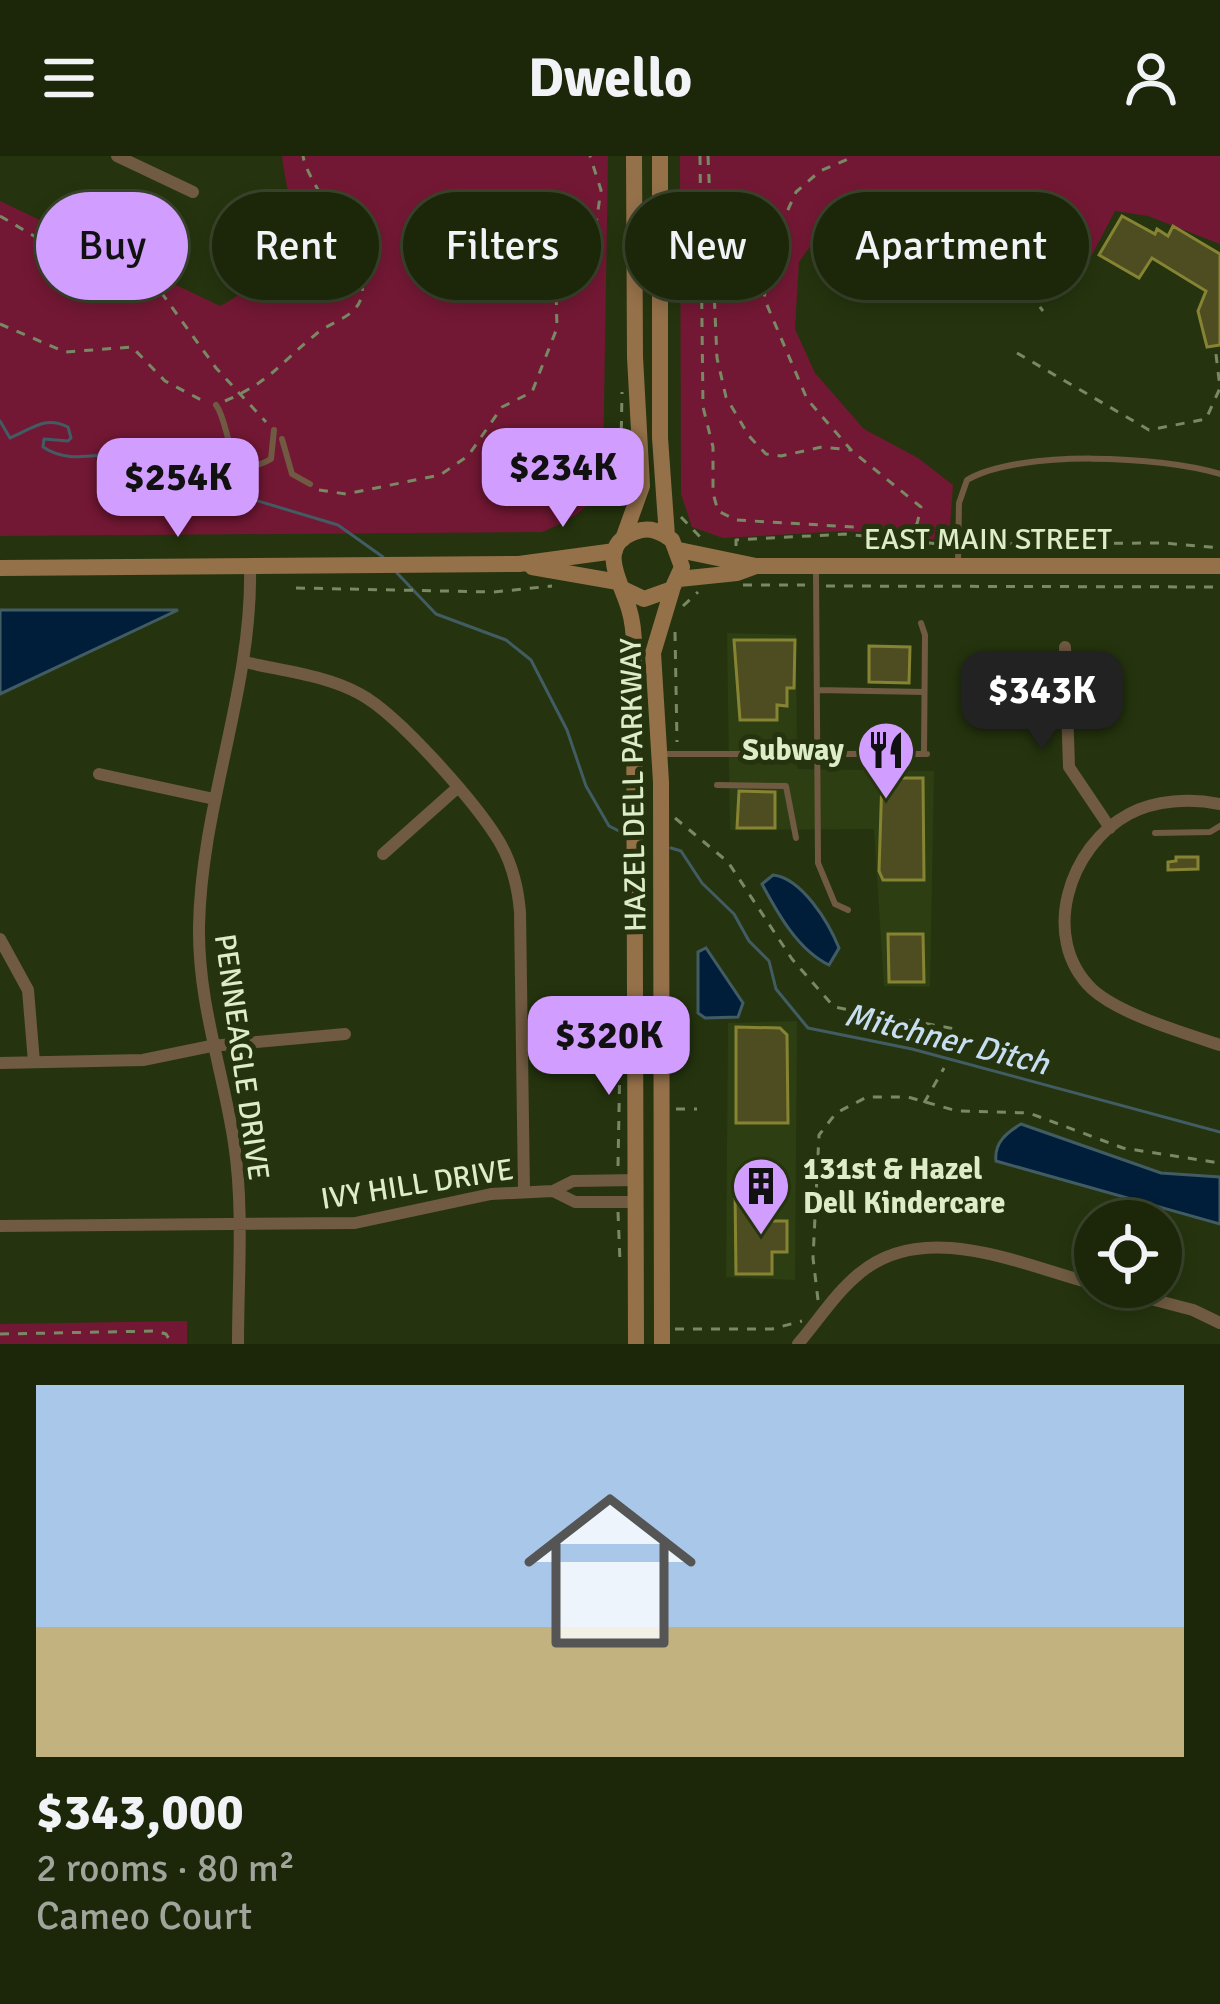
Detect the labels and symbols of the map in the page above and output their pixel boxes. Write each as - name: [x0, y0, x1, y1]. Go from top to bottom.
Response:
- pin: $234K: [479, 428, 647, 530]
- pin: $254K: [94, 438, 262, 540]
- street label: EAST MAIN STREET: [864, 521, 1112, 558]
- street label: HAZEL DELL PARKWAY: [612, 638, 655, 932]
- pin: $343K: [958, 651, 1126, 753]
- restaurant icon: Subway: [855, 719, 917, 801]
- place label: Subway: [742, 732, 844, 769]
- street label: PENNEAGLE DRIVE: [206, 931, 277, 1183]
- water label: Mitchner Ditch: [840, 994, 1054, 1085]
- pin: $320K: [525, 996, 693, 1098]
- street label: IVY HILL DRIVE: [318, 1151, 516, 1218]
- place label: 131st & Hazel Dell Kindercare: [803, 1151, 1006, 1222]
- building icon: 131st & Hazel Dell Kindercare: [730, 1155, 792, 1237]

